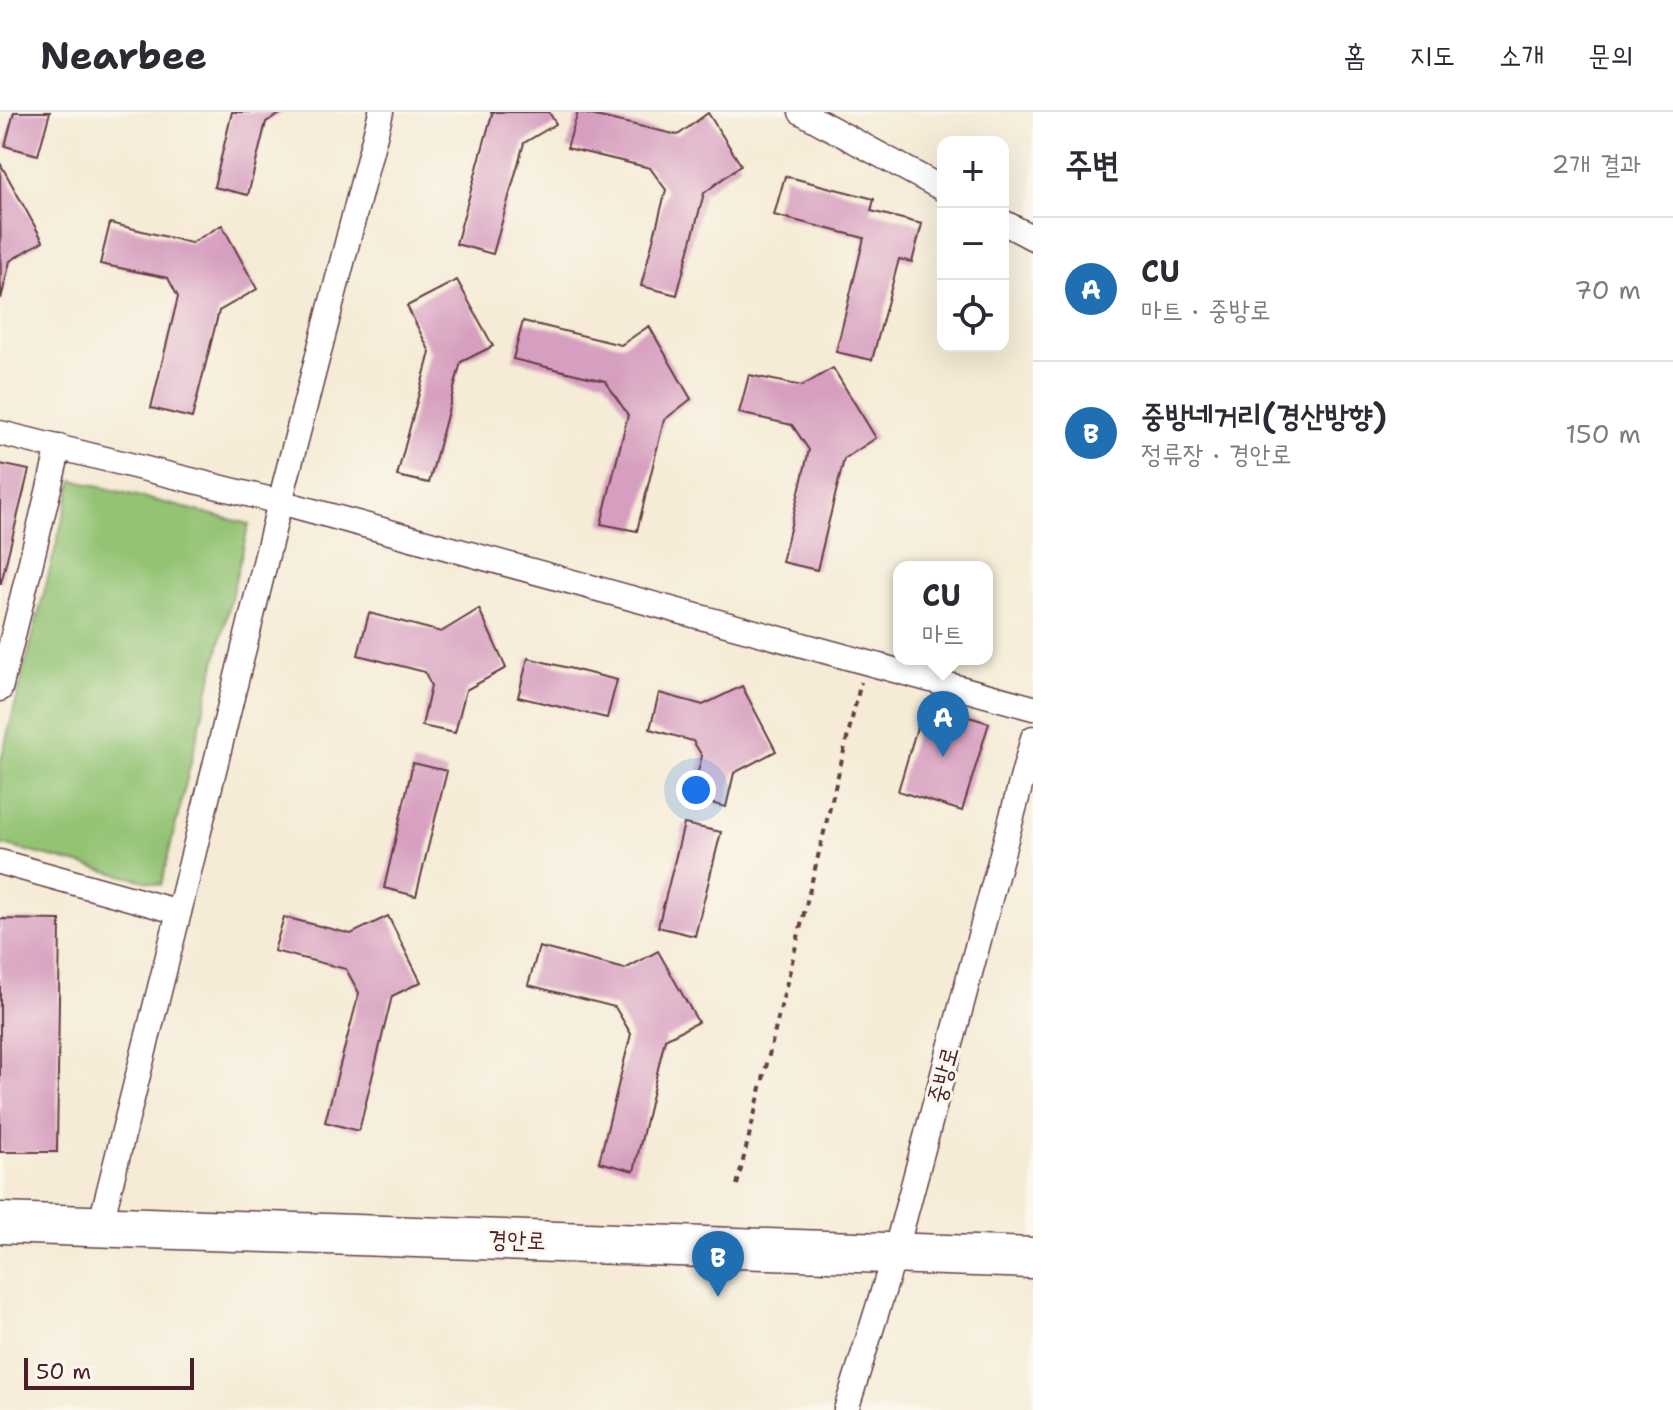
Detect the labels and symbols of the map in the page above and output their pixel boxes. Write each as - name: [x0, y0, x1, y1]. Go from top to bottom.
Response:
- pin: A: [917, 691, 969, 757]
- your location: [676, 770, 716, 810]
- street label: 중방로: [920, 1043, 966, 1107]
- street label: 경안로: [487, 1223, 547, 1257]
- pin: B: [692, 1231, 744, 1297]
- scale bar: [24, 1354, 194, 1390]

